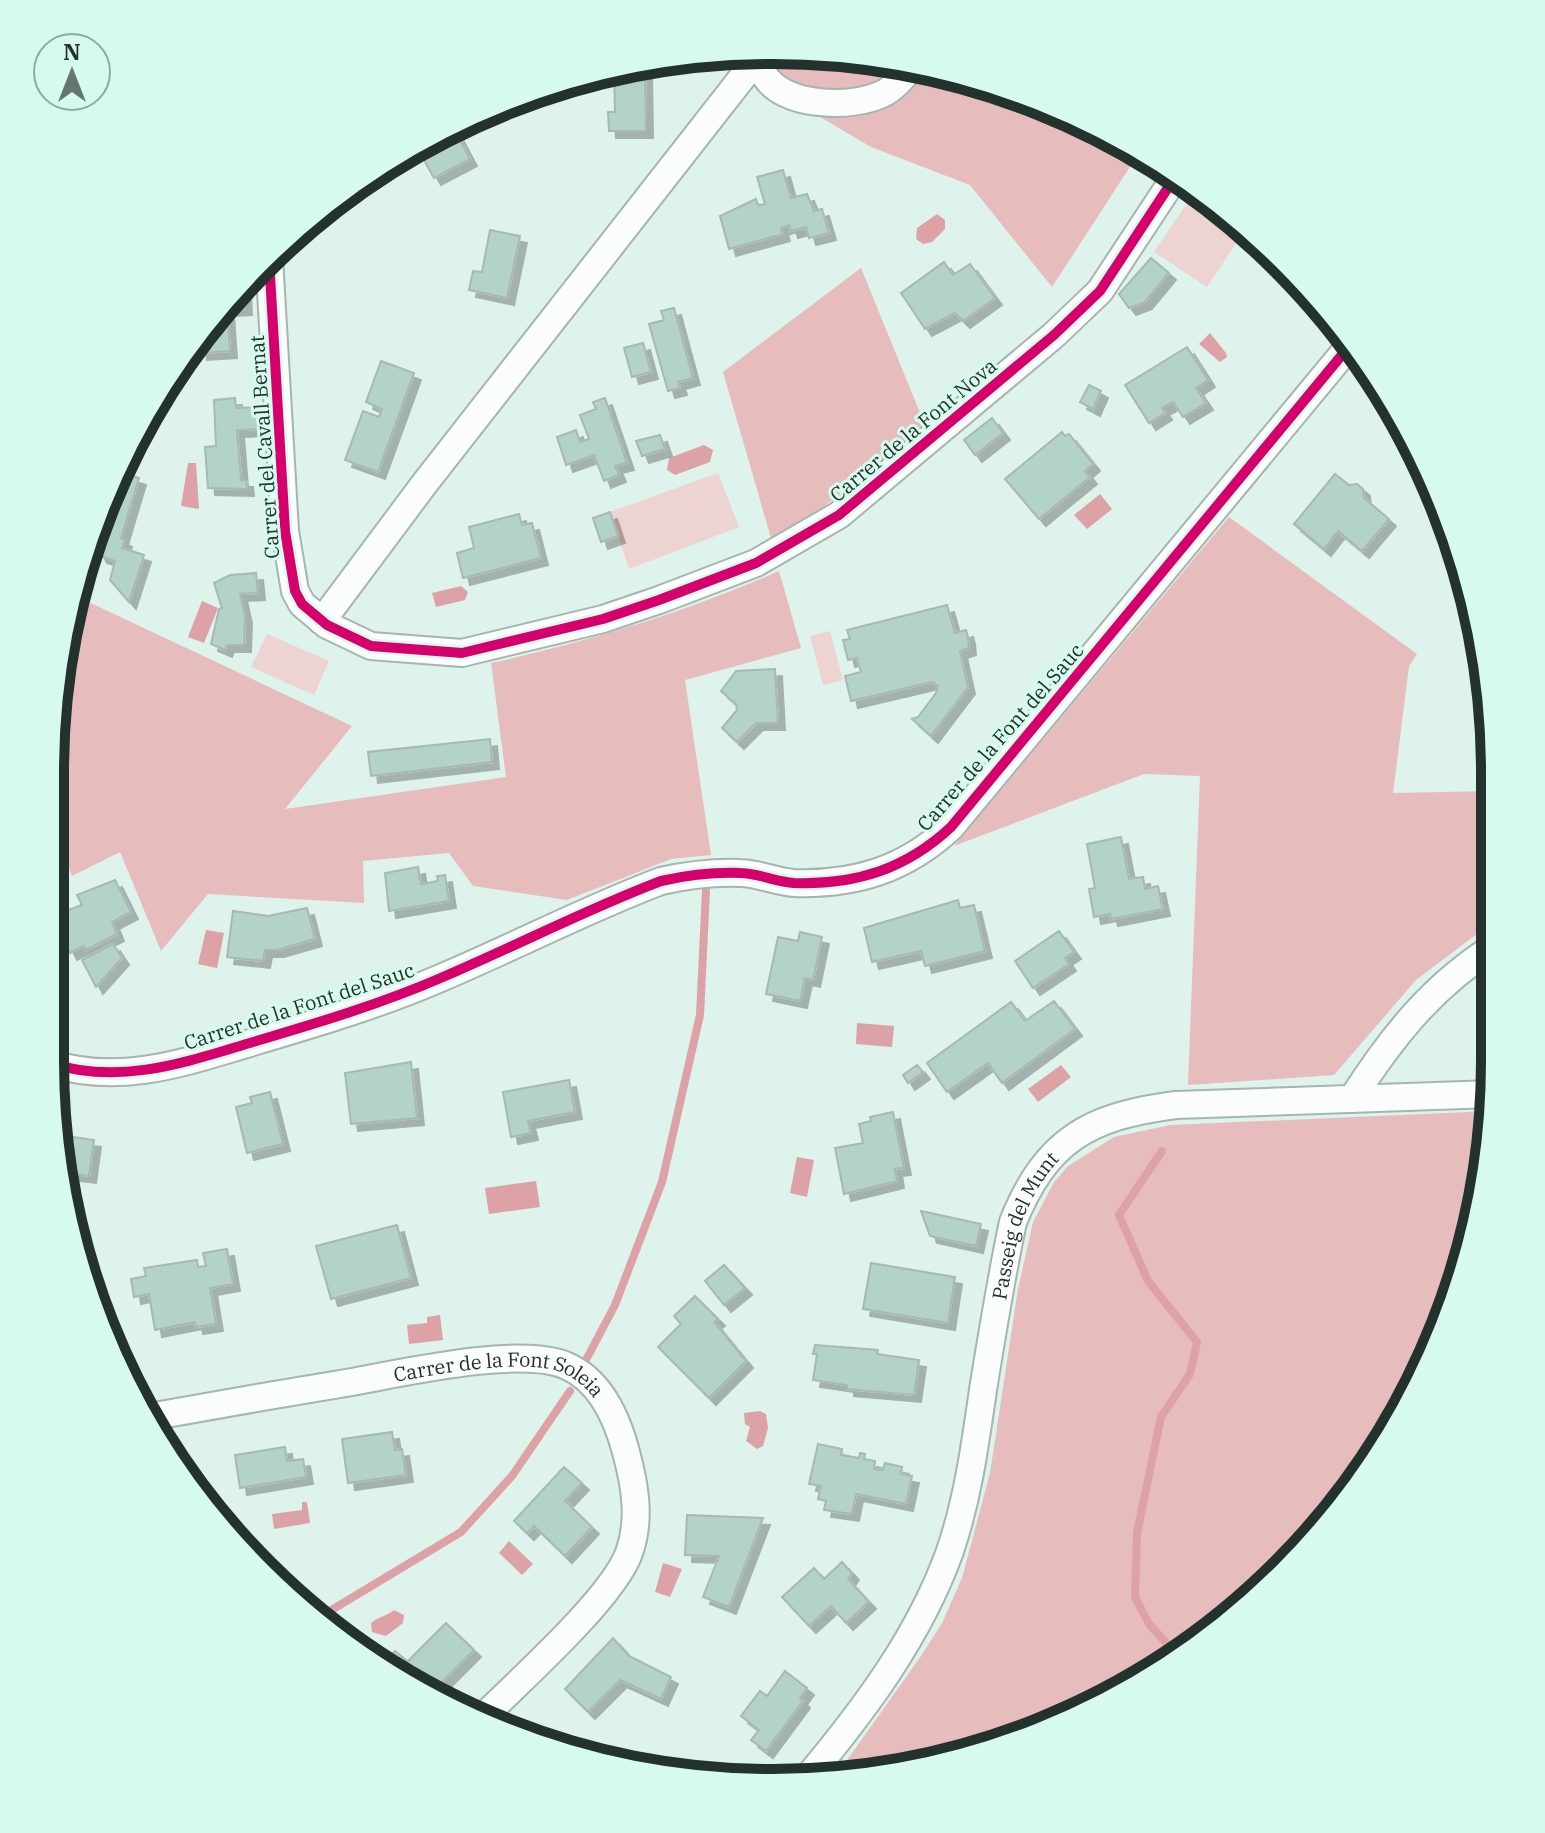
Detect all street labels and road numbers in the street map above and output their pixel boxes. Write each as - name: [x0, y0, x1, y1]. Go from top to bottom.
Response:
- street label: Carrer del Cavall Bernat: [243, 334, 285, 560]
- street label: Carrer de la Font Nova: [824, 352, 1002, 508]
- street label: Carrer de la Font del Sauc: [911, 637, 1089, 837]
- street label: Carrer de la Font del Sauc: [180, 956, 418, 1056]
- street label: Passeig del Munt: [985, 1145, 1064, 1302]
- street label: Carrer de la Font Soleia: [391, 1345, 611, 1402]

